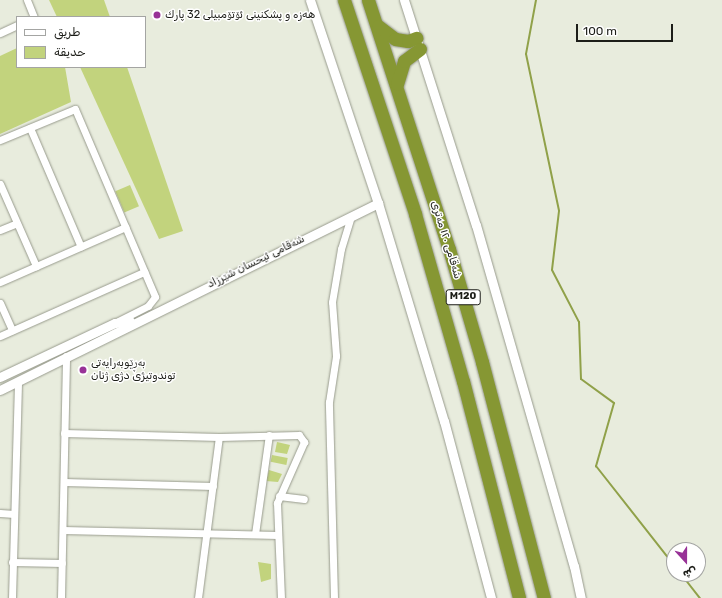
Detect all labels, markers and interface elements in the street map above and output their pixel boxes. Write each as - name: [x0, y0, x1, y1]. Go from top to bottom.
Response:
- place label: هه‌زه‌ و پشكنینی ئۆتۆمبیلی 32 پارك: [165, 8, 315, 22]
- marker: هه‌زه‌ و پشكنینی ئۆتۆمبیلی 32 پارك: [152, 10, 162, 20]
- legend: [16, 16, 146, 68]
- scale bar: [578, 16, 675, 42]
- text: 100 m: [583, 24, 617, 38]
- text: طريق: [54, 25, 80, 39]
- text: حديقة: [54, 45, 86, 59]
- street label: شەقامی ١٢٠ مەتری: [428, 199, 464, 281]
- street label: شەقامی ئیحسان شێرزاد: [205, 233, 307, 291]
- road number: M120: [445, 289, 481, 305]
- place label: بەڕێوبەرایەتی توندوتیژی دژی ژنان: [91, 357, 176, 383]
- marker: بەڕێوبەرایەتی توندوتیژی دژی ژنان: [78, 365, 88, 375]
- north arrow: [666, 542, 706, 582]
- text: ش: [681, 564, 699, 581]

